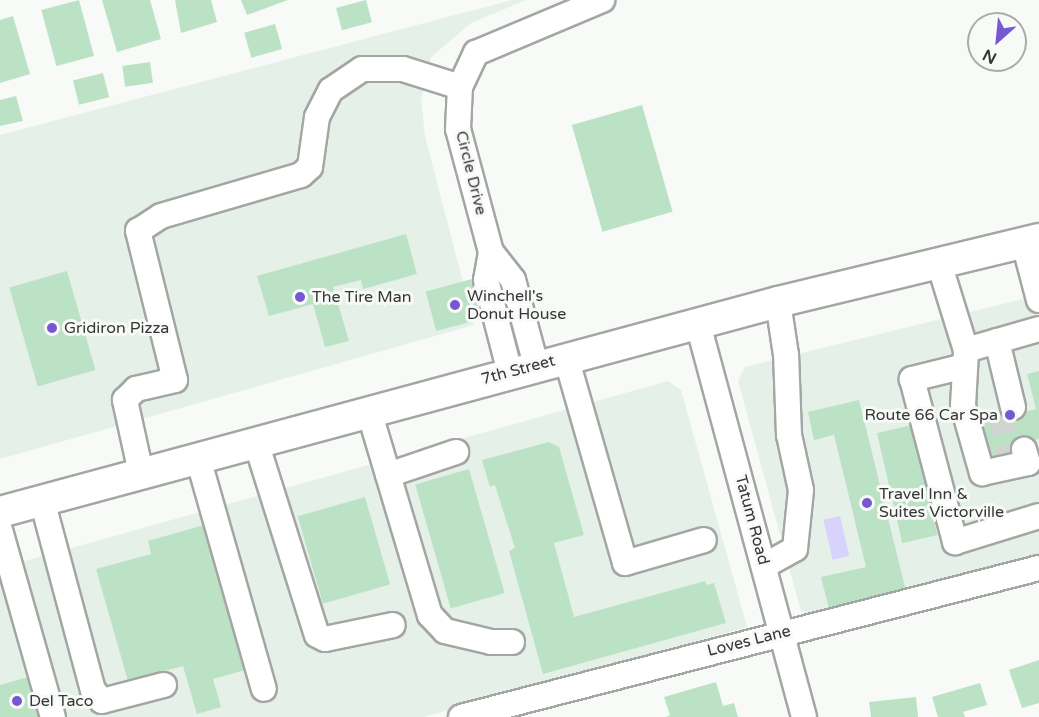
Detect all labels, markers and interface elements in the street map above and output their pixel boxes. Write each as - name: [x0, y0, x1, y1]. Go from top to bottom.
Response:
- north arrow: [967, 12, 1027, 72]
- text: N: [979, 44, 1000, 68]
- street label: Circle Drive: [451, 129, 491, 217]
- place label: Winchell's Donut House: [467, 286, 566, 324]
- place label: The Tire Man: [312, 287, 411, 307]
- marker: The Tire Man: [293, 290, 307, 304]
- marker: Winchell's Donut House: [448, 298, 462, 312]
- place label: Gridiron Pizza: [64, 318, 169, 338]
- marker: Gridiron Pizza: [45, 321, 59, 335]
- street label: 7th Street: [479, 351, 557, 389]
- place label: Route 66 Car Spa: [864, 405, 998, 425]
- marker: Route 66 Car Spa: [1003, 408, 1017, 422]
- street label: Tatum Road: [731, 473, 773, 567]
- place label: Travel Inn & Suites Victorville: [879, 484, 1004, 522]
- marker: Travel Inn & Suites Victorville: [860, 496, 874, 510]
- street label: Loves Lane: [705, 621, 793, 661]
- place label: Del Taco: [29, 691, 94, 711]
- marker: Del Taco: [10, 694, 24, 708]

